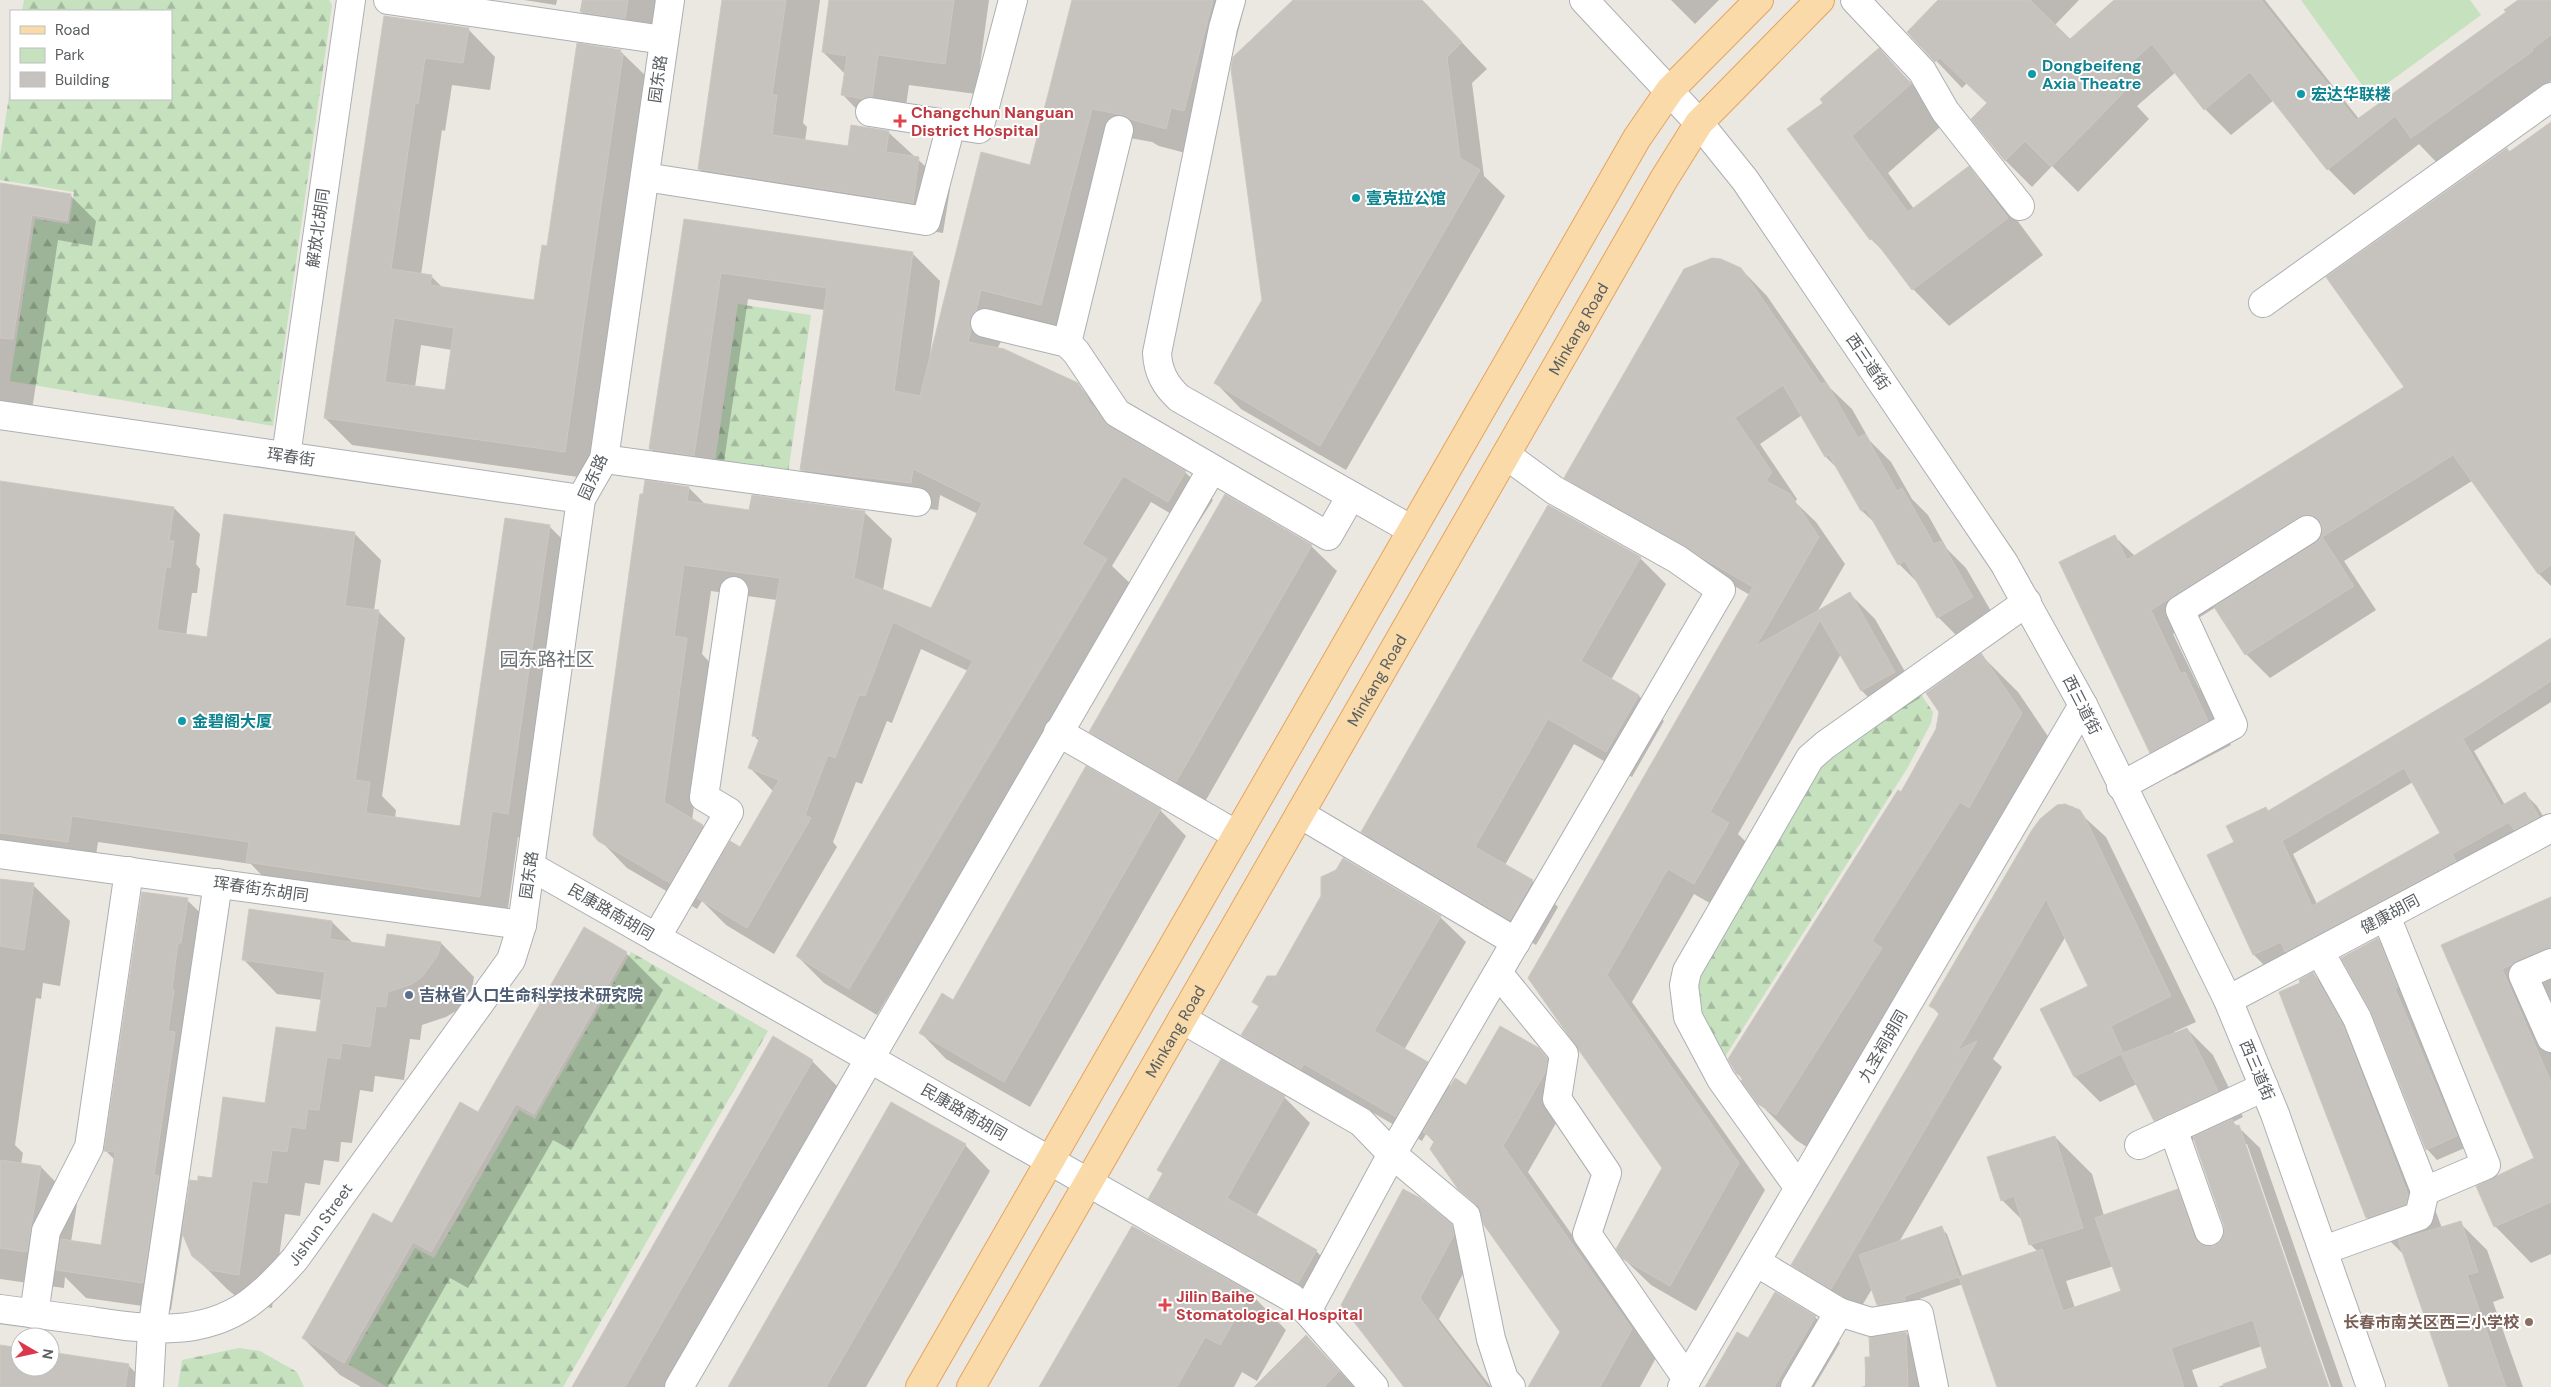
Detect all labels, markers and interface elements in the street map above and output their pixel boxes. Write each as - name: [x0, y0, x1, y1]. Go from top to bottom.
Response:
- legend: [10, 10, 172, 100]
- text: Road: [55, 20, 90, 40]
- text: Park: [55, 45, 85, 65]
- street label: 园东路: [644, 54, 672, 104]
- place label: Dongbeifeng Axia Theatre: [2042, 55, 2142, 94]
- marker: Dongbeifeng Axia Theatre: [2026, 68, 2038, 80]
- text: Building: [55, 70, 110, 90]
- place label: 宏达华联楼: [2311, 84, 2391, 105]
- marker: 宏达华联楼: [2295, 88, 2307, 100]
- place label: Changchun Nanguan District Hospital: [911, 102, 1074, 141]
- marker: Changchun Nanguan District Hospital: [893, 114, 907, 128]
- street label: 解放北胡同: [302, 187, 334, 269]
- place label: 壹克拉公馆: [1366, 188, 1446, 209]
- marker: 壹克拉公馆: [1350, 192, 1362, 204]
- street label: Minkang Road: [1543, 279, 1613, 379]
- street label: 西三道街: [1841, 330, 1895, 394]
- street label: 珲春街: [266, 443, 316, 471]
- street label: 园东路: [574, 451, 612, 503]
- street label: Minkang Road: [1342, 630, 1411, 730]
- district label: 园东路社区: [499, 647, 595, 672]
- street label: 西三道街: [2058, 672, 2106, 738]
- place label: 金碧阁大厦: [192, 711, 272, 732]
- marker: 金碧阁大厦: [176, 715, 188, 727]
- street label: 园东路: [515, 850, 543, 900]
- street label: 珲春街东胡同: [212, 872, 310, 906]
- street label: 民康路南胡同: [564, 879, 658, 945]
- street label: 健康胡同: [2357, 890, 2423, 938]
- street label: Minkang Road: [1140, 982, 1210, 1081]
- place label: 吉林省人口生命科学技术研究院: [419, 985, 643, 1006]
- marker: 吉林省人口生命科学技术研究院: [403, 989, 415, 1001]
- street label: 九圣祠胡同: [1854, 1006, 1912, 1086]
- street label: 西三道街: [2235, 1036, 2279, 1104]
- street label: 民康路南胡同: [917, 1079, 1011, 1145]
- street label: Jishun Street: [283, 1179, 357, 1270]
- place label: Jilin Baihe Stomatological Hospital: [1176, 1286, 1363, 1325]
- marker: Jilin Baihe Stomatological Hospital: [1158, 1298, 1172, 1312]
- place label: 长春市南关区西三小学校: [2343, 1312, 2520, 1333]
- marker: 长春市南关区西三小学校: [2523, 1316, 2535, 1328]
- north arrow: [10, 1327, 60, 1377]
- text: N: [38, 1348, 58, 1360]

